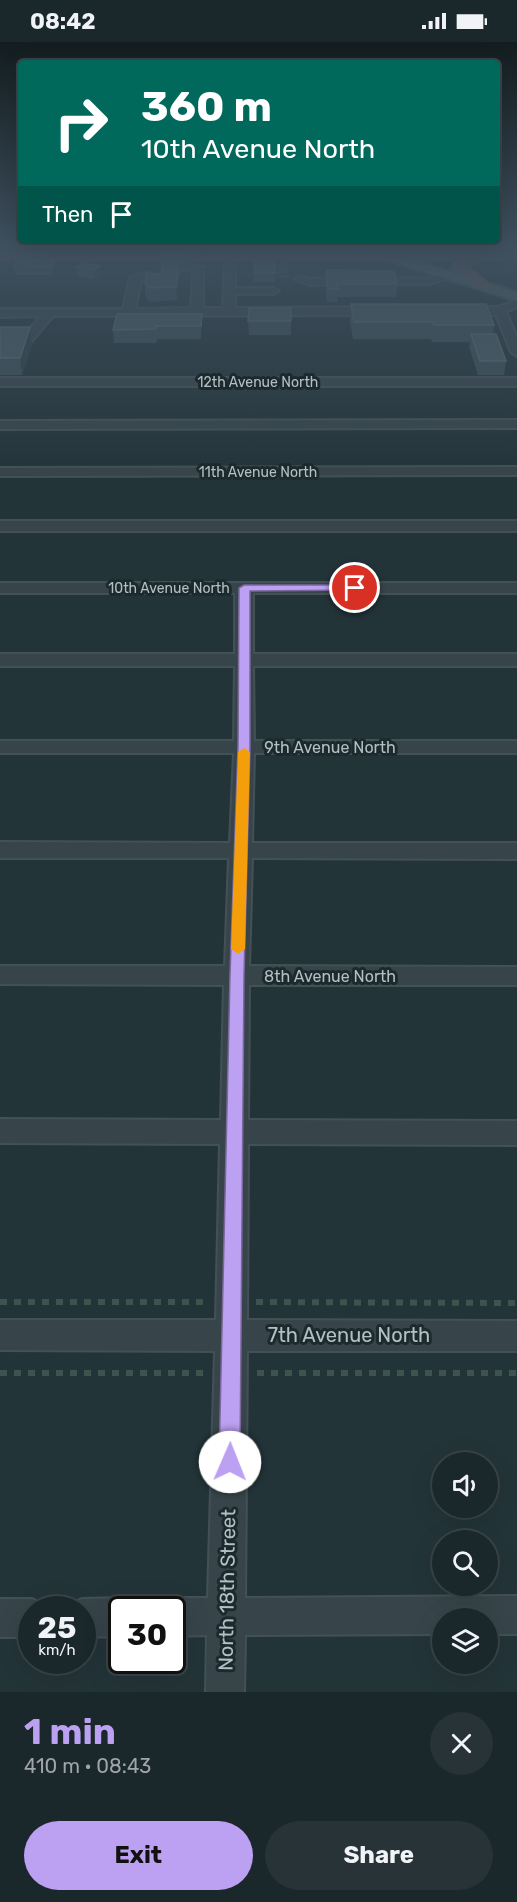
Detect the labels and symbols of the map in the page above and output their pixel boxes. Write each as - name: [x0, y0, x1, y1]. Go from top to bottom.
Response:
- street label: 12th Avenue North: [198, 374, 318, 391]
- street label: 11th Avenue North: [199, 464, 317, 481]
- pin: [329, 562, 380, 613]
- street label: 10th Avenue North: [108, 580, 230, 597]
- street label: 9th Avenue North: [264, 738, 396, 757]
- street label: 8th Avenue North: [264, 967, 396, 986]
- street label: 7th Avenue North: [268, 1323, 430, 1347]
- position arrow: [198, 1430, 262, 1494]
- street label: North 18th Street: [214, 1509, 240, 1671]
- speed limit sign: 30: [108, 1596, 186, 1674]

